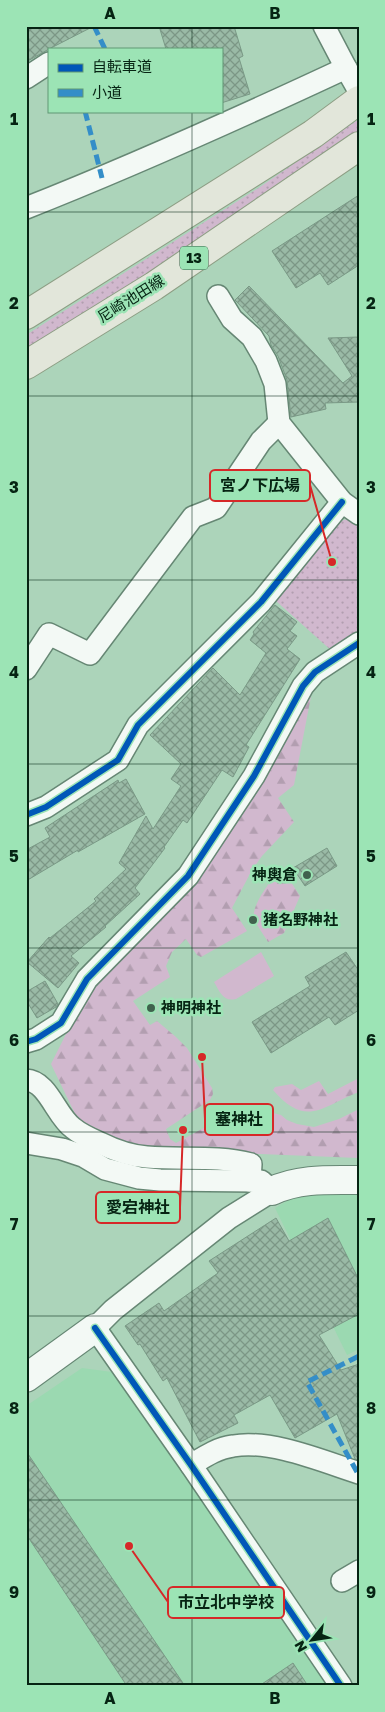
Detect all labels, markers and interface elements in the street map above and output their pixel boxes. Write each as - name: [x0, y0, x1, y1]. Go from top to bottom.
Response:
- text: A: [104, 3, 116, 23]
- text: B: [269, 3, 281, 23]
- legend: [48, 48, 222, 112]
- text: 自転車道: [92, 57, 152, 75]
- text: 小道: [92, 83, 122, 101]
- text: 1: [10, 109, 18, 129]
- text: 1: [367, 109, 375, 129]
- road number: 13: [180, 247, 208, 270]
- street label: 尼崎池田線: [94, 271, 167, 326]
- text: 2: [9, 293, 19, 313]
- text: 2: [366, 293, 376, 313]
- callout: 宮ノ下広場: [210, 470, 310, 501]
- text: 宮ノ下広場: [220, 475, 300, 495]
- text: 3: [9, 477, 19, 497]
- text: 3: [366, 477, 376, 497]
- text: 4: [9, 662, 19, 682]
- text: 4: [366, 662, 376, 682]
- text: 5: [9, 846, 19, 866]
- text: 5: [366, 846, 376, 866]
- place label: 神輿倉: [251, 865, 297, 883]
- marker: 神輿倉: [301, 869, 313, 881]
- place label: 猪名野神社: [263, 910, 338, 928]
- marker: 猪名野神社: [247, 914, 259, 926]
- place label: 神明神社: [160, 998, 221, 1016]
- marker: 神明神社: [145, 1002, 157, 1014]
- text: 6: [9, 1030, 19, 1050]
- text: 6: [366, 1030, 376, 1050]
- callout: 塞神社: [205, 1104, 273, 1135]
- text: 塞神社: [215, 1109, 263, 1129]
- callout: 愛宕神社: [96, 1192, 180, 1223]
- text: 愛宕神社: [106, 1197, 170, 1217]
- text: 7: [10, 1214, 19, 1234]
- text: 7: [367, 1214, 376, 1234]
- text: 8: [9, 1398, 19, 1418]
- text: 8: [366, 1398, 376, 1418]
- text: 9: [9, 1582, 19, 1602]
- text: 9: [366, 1582, 376, 1602]
- callout: 市立北中学校: [168, 1587, 284, 1618]
- text: 市立北中学校: [178, 1592, 274, 1612]
- north arrow: [288, 1614, 338, 1664]
- text: N: [290, 1638, 310, 1656]
- text: A: [104, 1688, 116, 1708]
- text: B: [269, 1688, 281, 1708]

